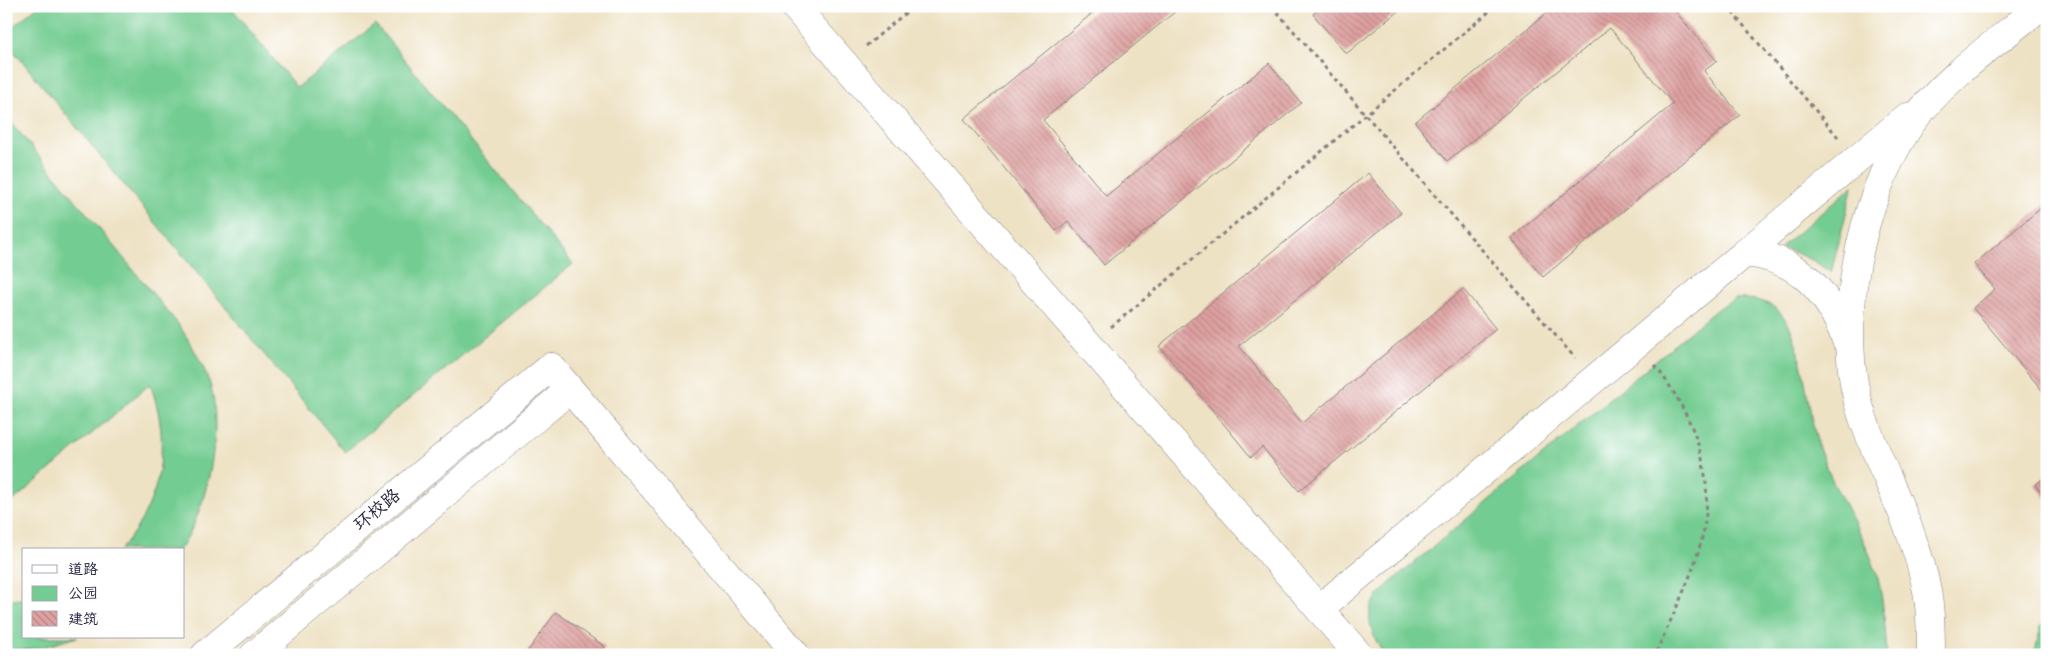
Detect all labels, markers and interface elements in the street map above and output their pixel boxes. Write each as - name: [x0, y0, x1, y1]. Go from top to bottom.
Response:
- street label: 环校路: [349, 484, 407, 538]
- legend: [22, 548, 185, 638]
- text: 道路: [68, 559, 98, 581]
- text: 公园: [68, 583, 98, 605]
- text: 建筑: [68, 609, 98, 631]

